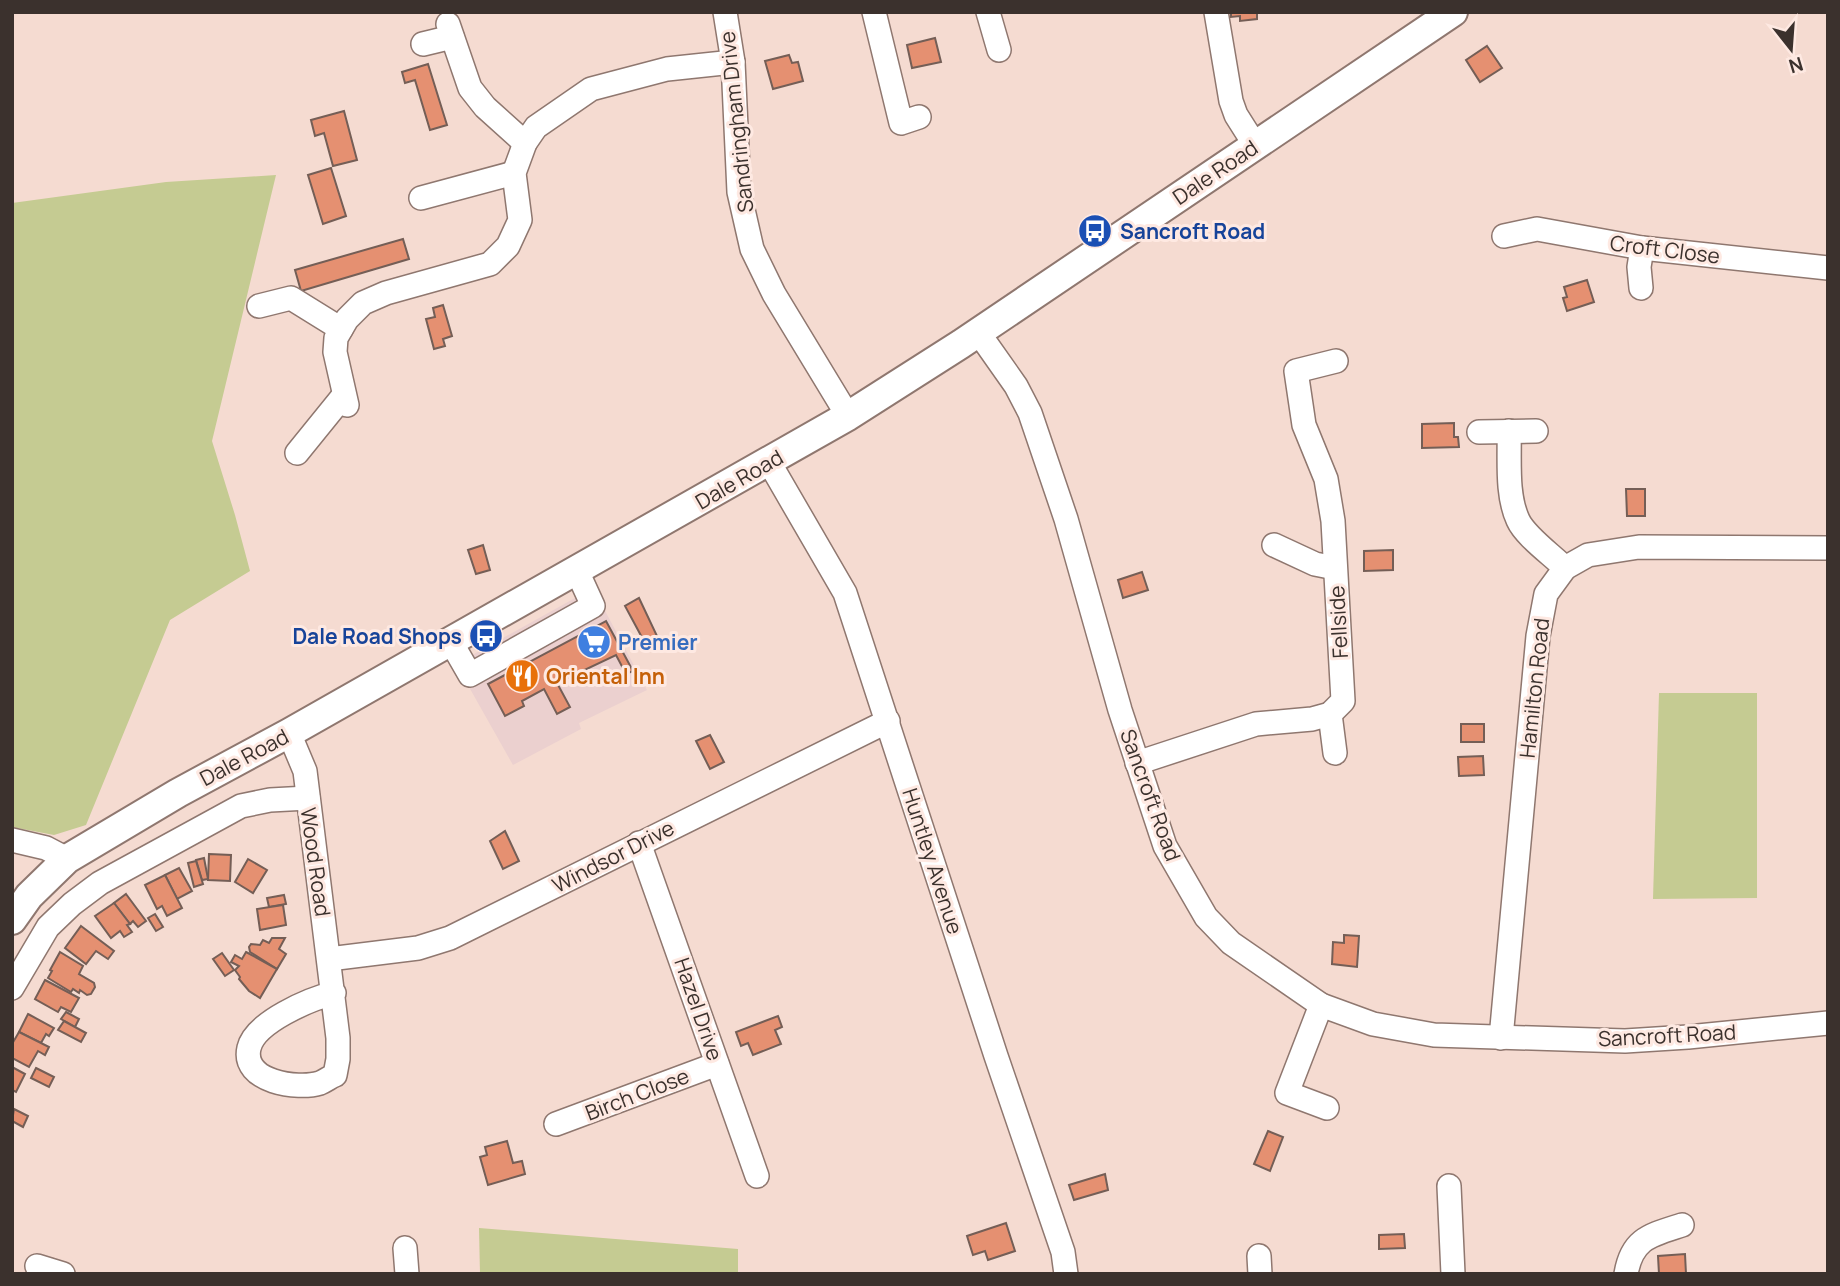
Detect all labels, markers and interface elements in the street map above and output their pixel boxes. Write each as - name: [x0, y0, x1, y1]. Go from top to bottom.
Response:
- north arrow: [1756, 14, 1826, 84]
- street label: Sandringham Drive: [713, 30, 759, 214]
- text: N: [1786, 51, 1806, 80]
- street label: Dale Road: [1167, 133, 1263, 211]
- bus stop icon: Sancroft Road: [1076, 212, 1114, 250]
- place label: Sancroft Road: [1120, 217, 1265, 245]
- street label: Croft Close: [1608, 228, 1722, 270]
- street label: Dale Road: [690, 443, 788, 515]
- street label: Fellside: [1322, 585, 1354, 659]
- bus stop icon: Dale Road Shops: [467, 617, 505, 655]
- street label: Hamilton Road: [1513, 617, 1555, 759]
- place label: Dale Road Shops: [292, 622, 462, 650]
- supermarket icon: Premier: [575, 623, 613, 661]
- place label: Premier: [618, 628, 698, 656]
- restaurant icon: Oriental Inn: [503, 657, 541, 695]
- place label: Oriental Inn: [546, 662, 665, 690]
- street label: Dale Road: [195, 722, 293, 792]
- street label: Sancroft Road: [1114, 725, 1188, 865]
- street label: Huntley Avenue: [896, 784, 970, 938]
- street label: Wood Road: [295, 806, 337, 918]
- street label: Windsor Drive: [547, 813, 679, 899]
- street label: Hazel Drive: [668, 954, 730, 1064]
- street label: Sancroft Road: [1597, 1017, 1737, 1053]
- street label: Birch Close: [581, 1061, 693, 1127]

